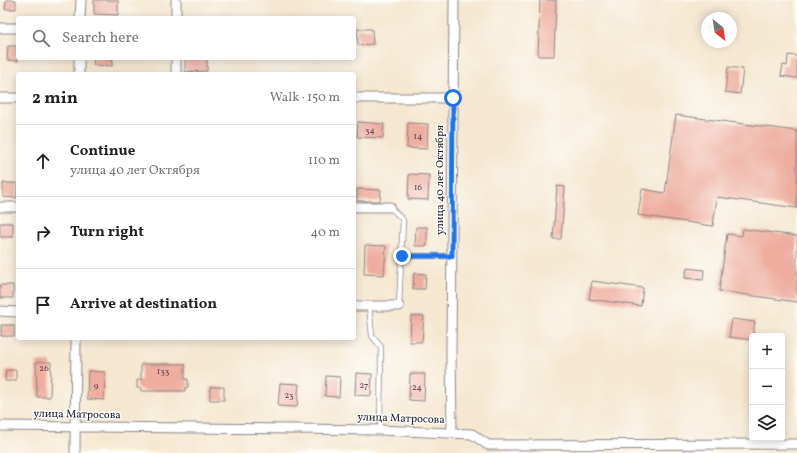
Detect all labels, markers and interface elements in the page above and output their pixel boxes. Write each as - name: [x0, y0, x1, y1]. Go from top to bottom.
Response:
- north arrow: [701, 12, 737, 48]
- search box: [16, 16, 356, 60]
- icon: search: [30, 27, 52, 49]
- text: Search here: [62, 28, 139, 49]
- text: 2 min: [32, 87, 78, 110]
- text: Walk · 150 m: [270, 89, 340, 107]
- route start: [444, 89, 462, 107]
- house number: 34: [365, 124, 375, 137]
- street label: улица 40 лет Октября: [433, 125, 448, 235]
- house number: 14: [414, 130, 422, 143]
- text: Continue: [70, 141, 135, 162]
- icon: ahead: [32, 150, 54, 172]
- text: 110 m: [308, 152, 340, 170]
- text: улица 40 лет Октября: [70, 162, 200, 180]
- house number: 16: [414, 181, 422, 194]
- icon: right: [32, 222, 54, 244]
- text: Turn right: [70, 222, 144, 243]
- text: 40 m: [311, 224, 340, 242]
- route end: [393, 247, 411, 265]
- icon: arrive: [32, 294, 54, 316]
- text: Arrive at destination: [70, 294, 217, 315]
- map controls: [749, 333, 785, 441]
- button: +: [749, 333, 785, 369]
- house number: 26: [39, 362, 49, 375]
- house number: 133: [157, 365, 170, 378]
- button: −: [749, 369, 785, 405]
- house number: 27: [360, 379, 368, 392]
- house number: 9: [94, 380, 99, 393]
- house number: 24: [412, 381, 422, 394]
- house number: 23: [284, 389, 294, 402]
- button: layers: [749, 405, 785, 441]
- street label: улица Матросова: [33, 407, 121, 423]
- street label: улица Матросова: [357, 410, 446, 428]

